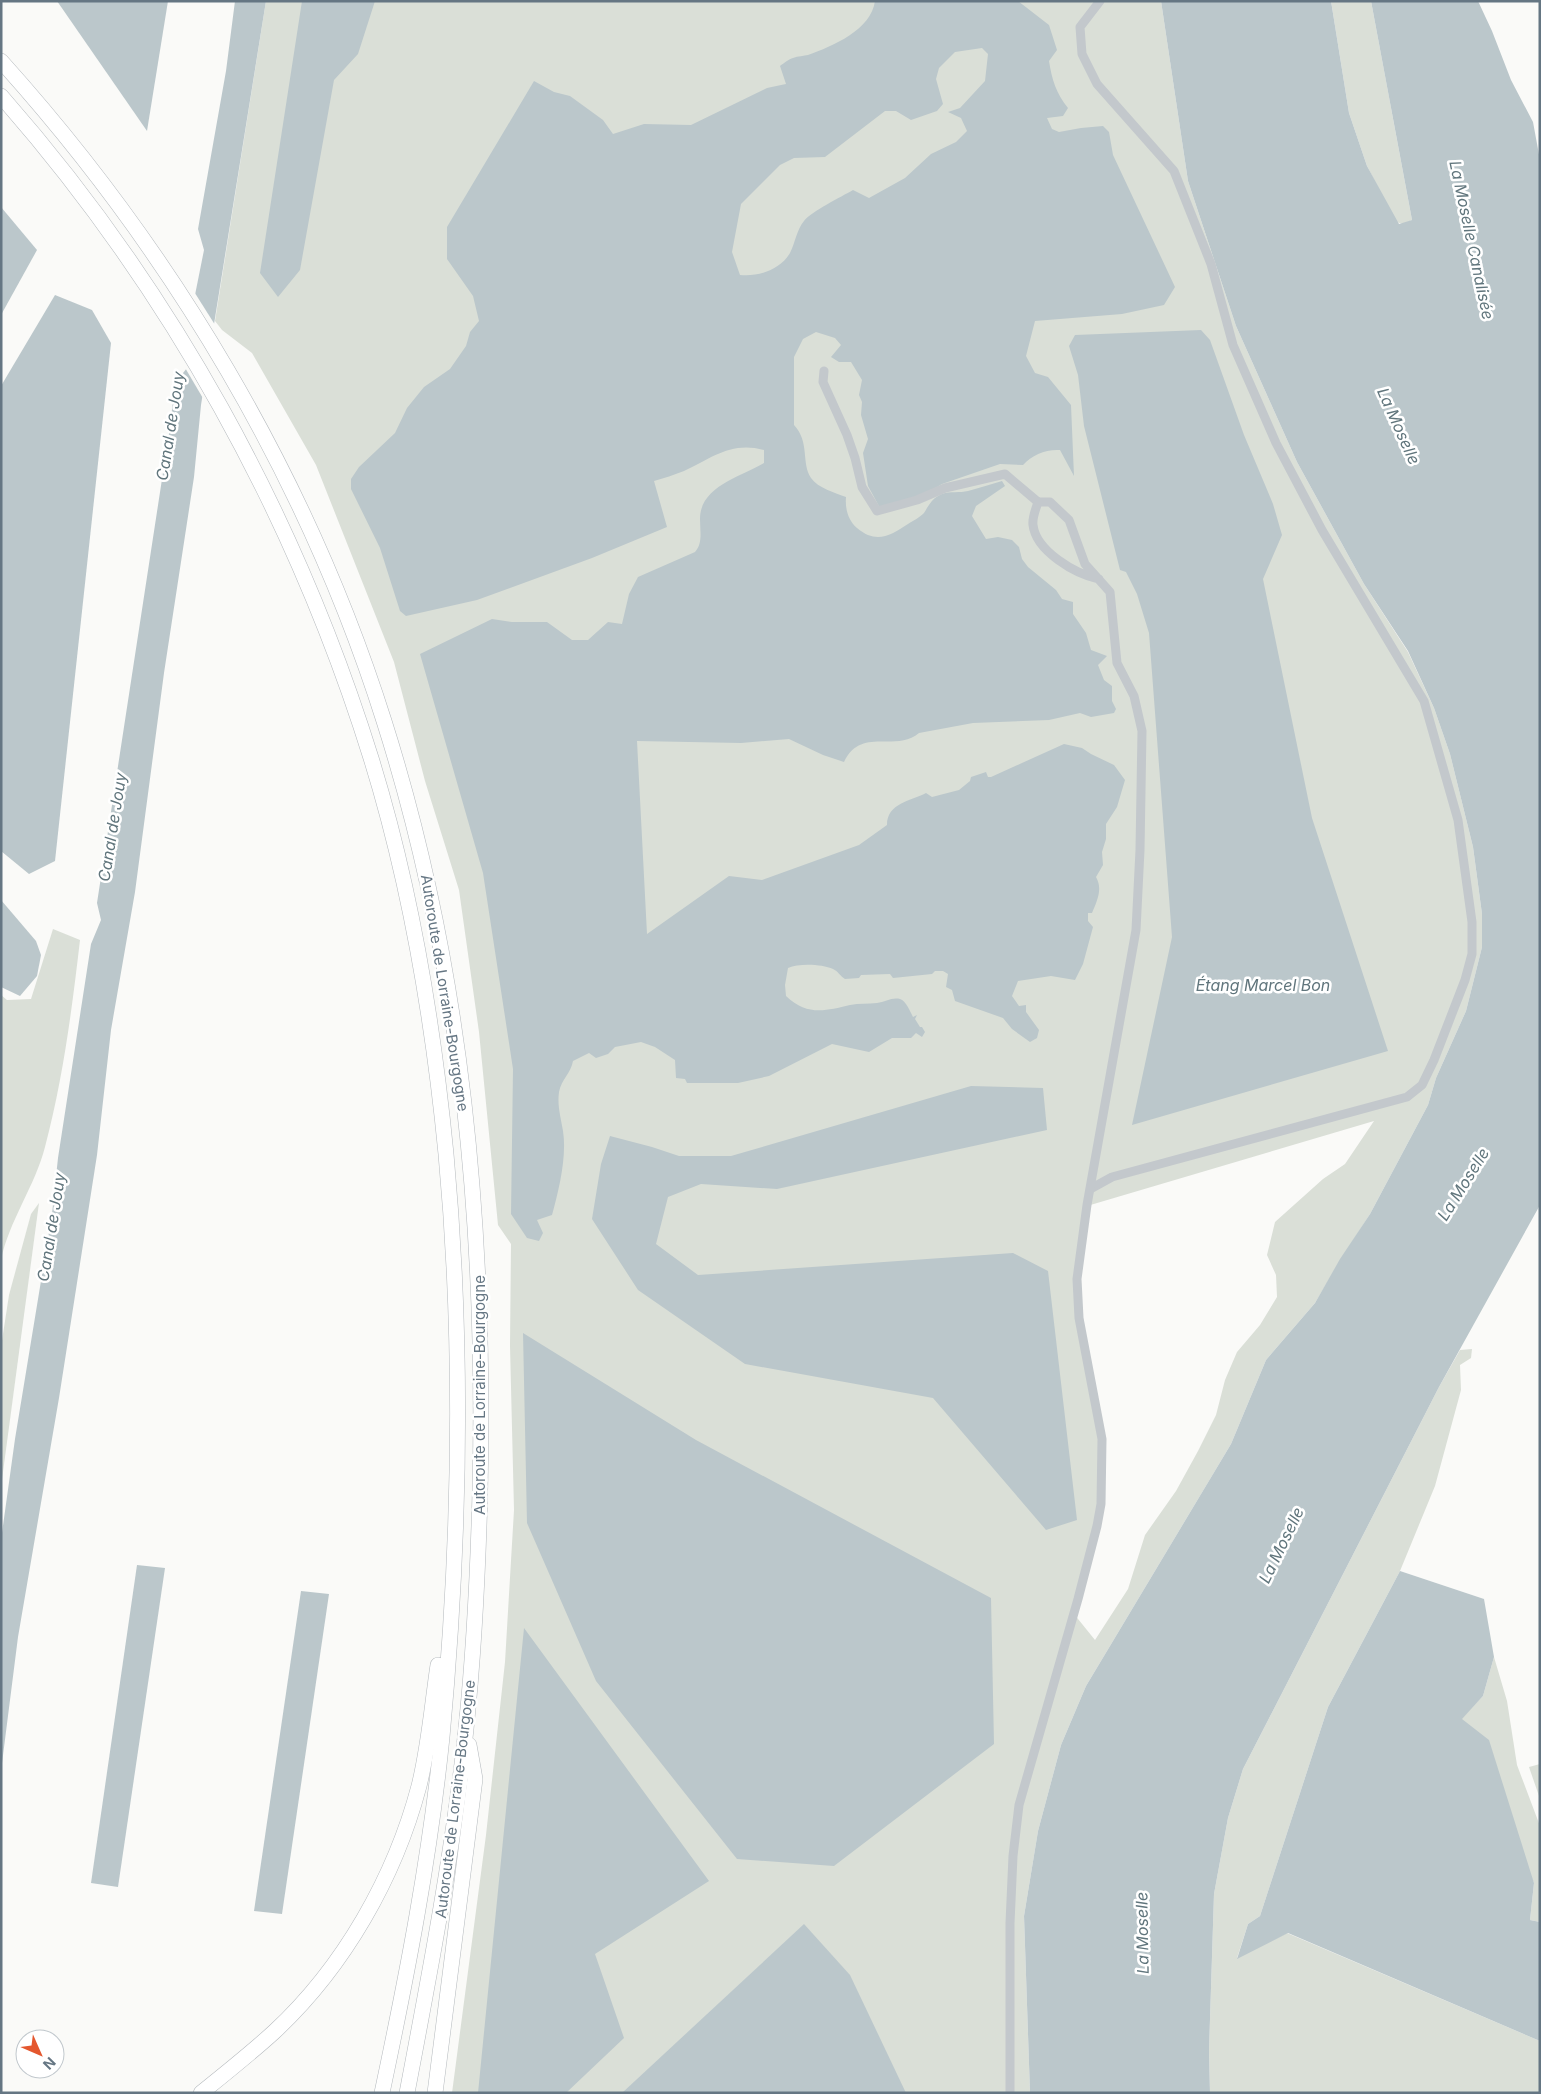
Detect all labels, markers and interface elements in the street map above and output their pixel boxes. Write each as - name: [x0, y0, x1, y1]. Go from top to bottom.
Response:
- water label: La Moselle Canalisée: [1445, 159, 1499, 321]
- water label: Canal de Jouy: [152, 369, 189, 482]
- water label: La Moselle: [1373, 384, 1425, 468]
- water label: Canal de Jouy: [94, 770, 131, 883]
- street label: Autoroute de Lorraine-Bourgogne: [417, 873, 473, 1113]
- water label: Étang Marcel Bon: [1196, 975, 1330, 995]
- water label: La Moselle: [1433, 1144, 1493, 1224]
- water label: Canal de Jouy: [33, 1170, 70, 1283]
- street label: Autoroute de Lorraine-Bourgogne: [470, 1275, 489, 1515]
- water label: La Moselle: [1254, 1504, 1308, 1586]
- street label: Autoroute de Lorraine-Bourgogne: [431, 1679, 479, 1919]
- water label: La Moselle: [1131, 1892, 1153, 1974]
- north arrow: [15, 2029, 65, 2079]
- text: N: [40, 2054, 59, 2073]

